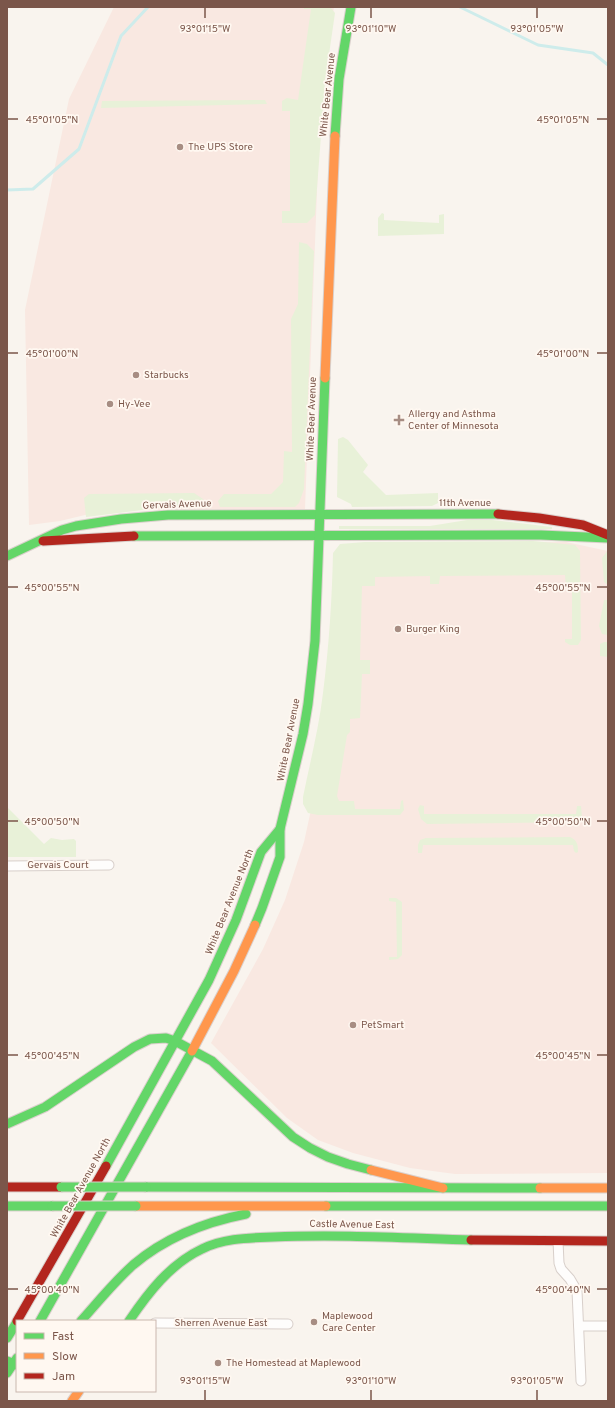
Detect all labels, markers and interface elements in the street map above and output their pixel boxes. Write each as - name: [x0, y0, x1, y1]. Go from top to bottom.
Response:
- text: 93°01'15"W: [180, 23, 230, 36]
- text: 93°01'10"W: [346, 23, 396, 36]
- text: 93°01'05"W: [510, 23, 564, 36]
- street label: White Bear Avenue: [317, 52, 339, 138]
- text: 45°01'05"N: [26, 114, 78, 127]
- text: 45°01'05"N: [537, 114, 589, 127]
- place label: The UPS Store: [188, 141, 253, 154]
- marker: The UPS Store: [175, 142, 185, 152]
- text: 45°01'00"N: [26, 348, 78, 361]
- text: 45°01'00"N: [537, 348, 589, 361]
- place label: Starbucks: [144, 369, 189, 382]
- marker: Starbucks: [131, 370, 141, 380]
- street label: White Bear Avenue: [304, 376, 320, 462]
- place label: Hy-Vee: [118, 398, 150, 411]
- marker: Hy-Vee: [105, 399, 115, 409]
- place label: Allergy and Asthma Center of Minnesota: [408, 408, 498, 433]
- marker: Allergy and Asthma Center of Minnesota: [393, 414, 405, 426]
- street label: Gervais Avenue: [142, 497, 212, 513]
- street label: 11th Avenue: [439, 497, 491, 510]
- text: 45°00'55"N: [25, 582, 79, 595]
- text: 45°00'55"N: [536, 582, 590, 595]
- place label: Burger King: [406, 623, 460, 636]
- marker: Burger King: [393, 624, 403, 634]
- street label: White Bear Avenue: [275, 697, 303, 783]
- text: 45°00'50"N: [24, 816, 80, 829]
- text: 45°00'50"N: [535, 816, 591, 829]
- street label: White Bear Avenue North: [203, 847, 257, 957]
- street label: Gervais Court: [27, 859, 89, 872]
- place label: PetSmart: [361, 1019, 404, 1032]
- marker: PetSmart: [348, 1020, 358, 1030]
- text: 45°00'45"N: [25, 1050, 79, 1063]
- text: 45°00'45"N: [536, 1050, 590, 1063]
- street label: White Bear Avenue North: [48, 1135, 114, 1241]
- street label: Castle Avenue East: [309, 1218, 395, 1232]
- text: 45°00'40"N: [24, 1284, 80, 1297]
- text: 45°00'40"N: [535, 1284, 591, 1297]
- place label: Maplewood Care Center: [322, 1310, 376, 1335]
- street label: Sherren Avenue East: [174, 1317, 268, 1330]
- marker: Maplewood Care Center: [309, 1317, 319, 1327]
- legend: [16, 1320, 156, 1392]
- text: Fast: [52, 1329, 74, 1345]
- text: Slow: [52, 1349, 78, 1365]
- place label: The Homestead at Maplewood: [226, 1357, 361, 1370]
- marker: The Homestead at Maplewood: [213, 1358, 223, 1368]
- text: Jam: [52, 1369, 75, 1385]
- text: 93°01'15"W: [180, 1375, 230, 1388]
- text: 93°01'10"W: [346, 1375, 396, 1388]
- text: 93°01'05"W: [510, 1375, 564, 1388]

